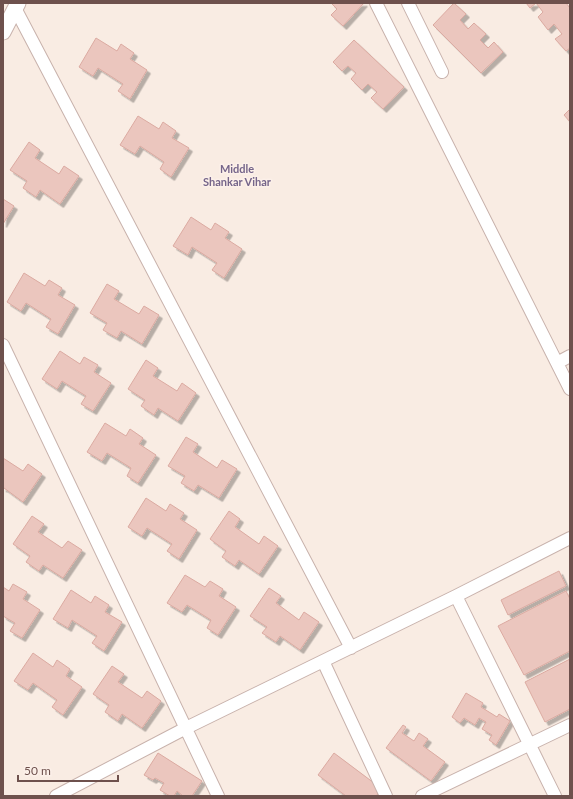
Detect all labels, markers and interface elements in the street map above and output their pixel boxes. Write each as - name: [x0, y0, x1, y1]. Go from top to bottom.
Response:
- district label: Middle Shankar Vihar: [203, 162, 272, 188]
- scale bar: [18, 757, 118, 783]
- text: 50 m: [24, 763, 51, 778]

